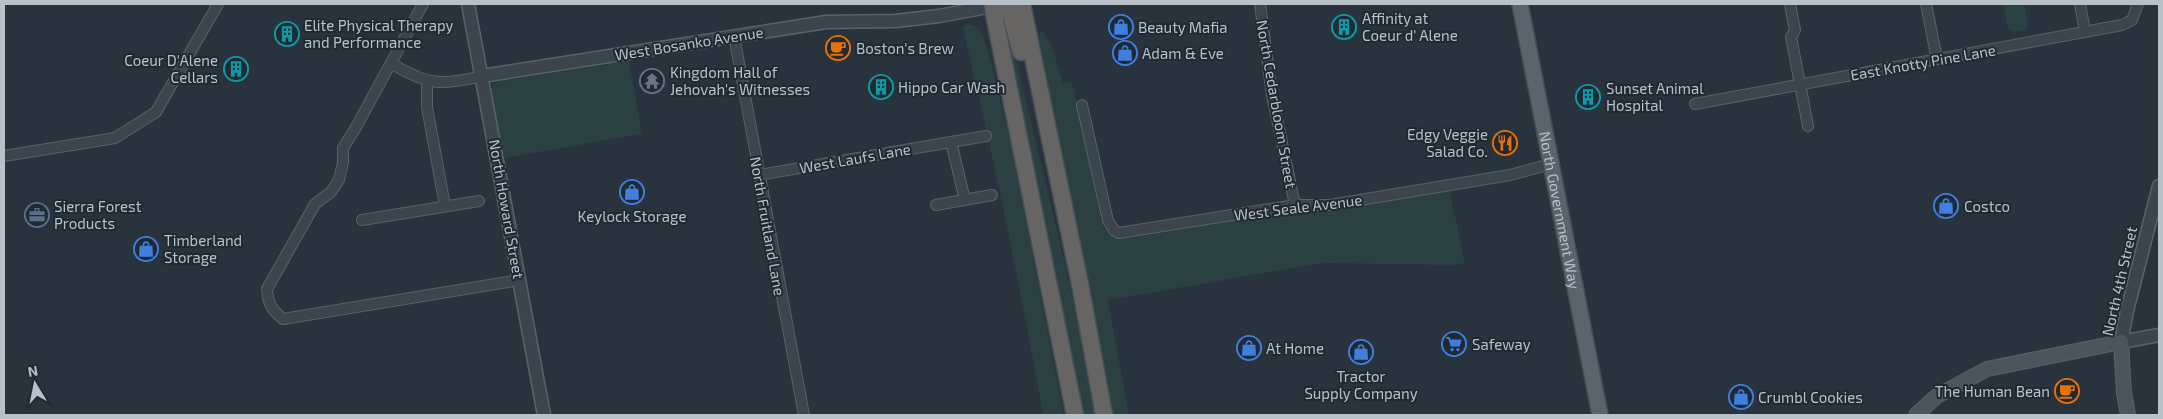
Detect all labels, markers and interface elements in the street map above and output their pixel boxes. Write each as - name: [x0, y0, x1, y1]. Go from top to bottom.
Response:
- place label: Affinity at Coeur d' Alene: [1362, 9, 1458, 44]
- shop icon: Beauty Mafia: [1108, 14, 1134, 40]
- building icon: Affinity at Coeur d' Alene: [1331, 14, 1357, 40]
- place label: Elite Physical Therapy and Performance: [304, 16, 454, 51]
- place label: Beauty Mafia: [1138, 18, 1228, 36]
- street label: North Cedarbloom Street: [1253, 18, 1301, 190]
- building icon: Elite Physical Therapy and Performance: [274, 21, 300, 47]
- street label: West Bosanko Avenue: [613, 22, 765, 64]
- cafe icon: Boston's Brew: [825, 35, 851, 61]
- place label: Boston's Brew: [856, 39, 954, 57]
- shop icon: Adam & Eve: [1112, 40, 1138, 66]
- street label: East Knotty Pine Lane: [1849, 40, 1997, 84]
- place label: Adam & Eve: [1142, 44, 1224, 62]
- place label: Coeur D'Alene Cellars: [124, 51, 218, 86]
- building icon: Coeur D'Alene Cellars: [223, 56, 249, 82]
- place label: Kingdom Hall of Jehovah's Witnesses: [670, 63, 810, 98]
- temple icon: Kingdom Hall of Jehovah's Witnesses: [639, 68, 665, 94]
- building icon: Hippo Car Wash: [868, 74, 894, 100]
- place label: Hippo Car Wash: [898, 78, 1005, 96]
- place label: Sunset Animal Hospital: [1606, 79, 1704, 114]
- building icon: Sunset Animal Hospital: [1575, 84, 1601, 110]
- place label: Edgy Veggie Salad Co.: [1407, 125, 1488, 160]
- restaurant icon: Edgy Veggie Salad Co.: [1492, 130, 1518, 156]
- street label: North Government Way: [1536, 130, 1584, 291]
- street label: North Howard Street: [486, 138, 528, 280]
- street label: West Laufs Lane: [798, 139, 912, 177]
- street label: North Fruitland Lane: [747, 155, 789, 297]
- shop icon: Keylock Storage: [619, 179, 645, 205]
- street label: West Seale Avenue: [1233, 190, 1363, 224]
- shop icon: Costco: [1933, 193, 1959, 219]
- place label: Sierra Forest Products: [54, 197, 142, 232]
- place label: Costco: [1964, 197, 2010, 215]
- office icon: Sierra Forest Products: [24, 202, 50, 228]
- place label: Keylock Storage: [578, 207, 686, 225]
- street label: North 4th Street: [2098, 224, 2140, 337]
- place label: Timberland Storage: [164, 231, 242, 266]
- shop icon: Timberland Storage: [133, 236, 159, 262]
- supermarket icon: Safeway: [1441, 331, 1467, 357]
- shop icon: At Home: [1236, 335, 1262, 361]
- place label: Safeway: [1472, 335, 1531, 353]
- place label: At Home: [1266, 339, 1324, 357]
- shop icon: Tractor Supply Company: [1348, 339, 1374, 365]
- north arrow: [10, 359, 60, 409]
- text: N: [26, 361, 39, 380]
- place label: Tractor Supply Company: [1304, 367, 1418, 402]
- cafe icon: The Human Bean: [2054, 378, 2080, 404]
- place label: The Human Bean: [1935, 382, 2050, 400]
- shop icon: Crumbl Cookies: [1728, 384, 1754, 410]
- place label: Crumbl Cookies: [1758, 388, 1863, 406]

